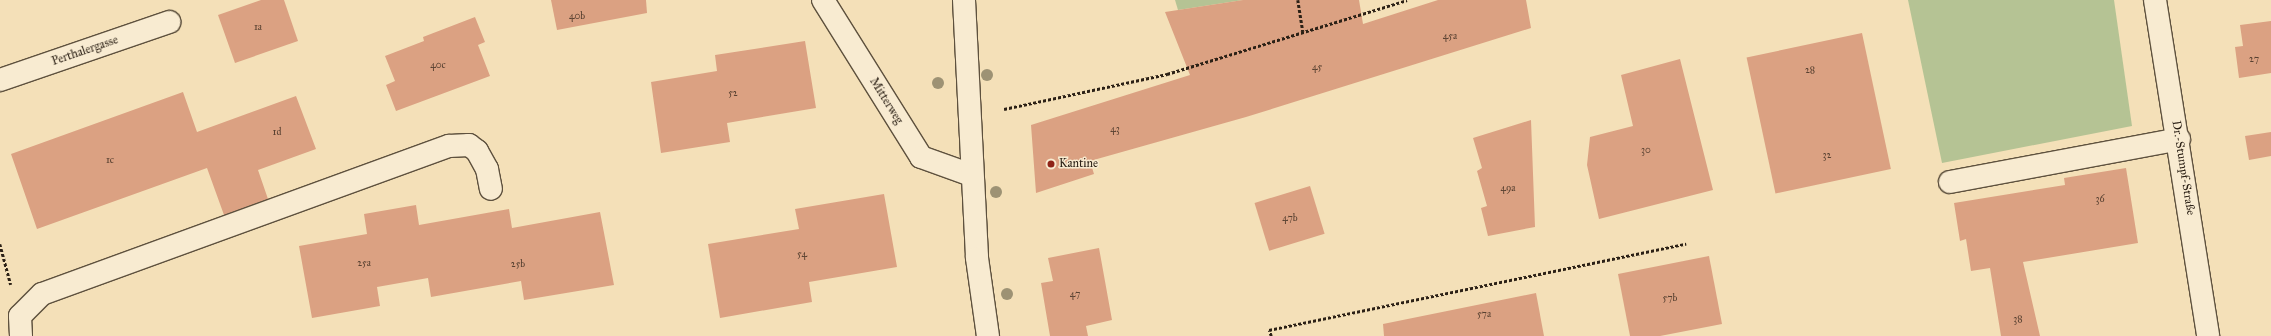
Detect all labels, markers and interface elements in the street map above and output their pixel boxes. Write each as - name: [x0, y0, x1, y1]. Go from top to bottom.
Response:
- house number: 40b: [569, 11, 585, 23]
- house number: 1a: [254, 22, 262, 34]
- house number: 45a: [1443, 31, 1457, 43]
- street label: Perthalergasse: [50, 33, 120, 69]
- house number: 27: [2249, 54, 2259, 66]
- house number: 40c: [430, 60, 446, 72]
- house number: 45: [1312, 62, 1322, 74]
- house number: 28: [1805, 65, 1815, 77]
- street label: Mitterweg: [866, 75, 906, 127]
- house number: 52: [728, 88, 738, 100]
- street label: Dr.-Stumpf-Straße: [2168, 120, 2198, 216]
- house number: 43: [1110, 124, 1120, 136]
- house number: 1d: [273, 127, 281, 139]
- house number: 30: [1641, 145, 1651, 157]
- house number: 32: [1823, 150, 1831, 162]
- house number: 1c: [106, 155, 114, 167]
- place label: Kantine: [1059, 157, 1098, 171]
- marker: Kantine: [1046, 159, 1056, 169]
- house number: 49a: [1500, 183, 1516, 195]
- house number: 36: [2095, 194, 2105, 206]
- house number: 47b: [1282, 213, 1298, 225]
- house number: 54: [797, 249, 807, 261]
- house number: 25a: [357, 258, 371, 270]
- house number: 25b: [511, 259, 525, 271]
- house number: 47: [1070, 289, 1080, 301]
- house number: 57b: [1663, 293, 1677, 305]
- house number: 57a: [1477, 309, 1491, 321]
- house number: 38: [2013, 314, 2023, 326]

